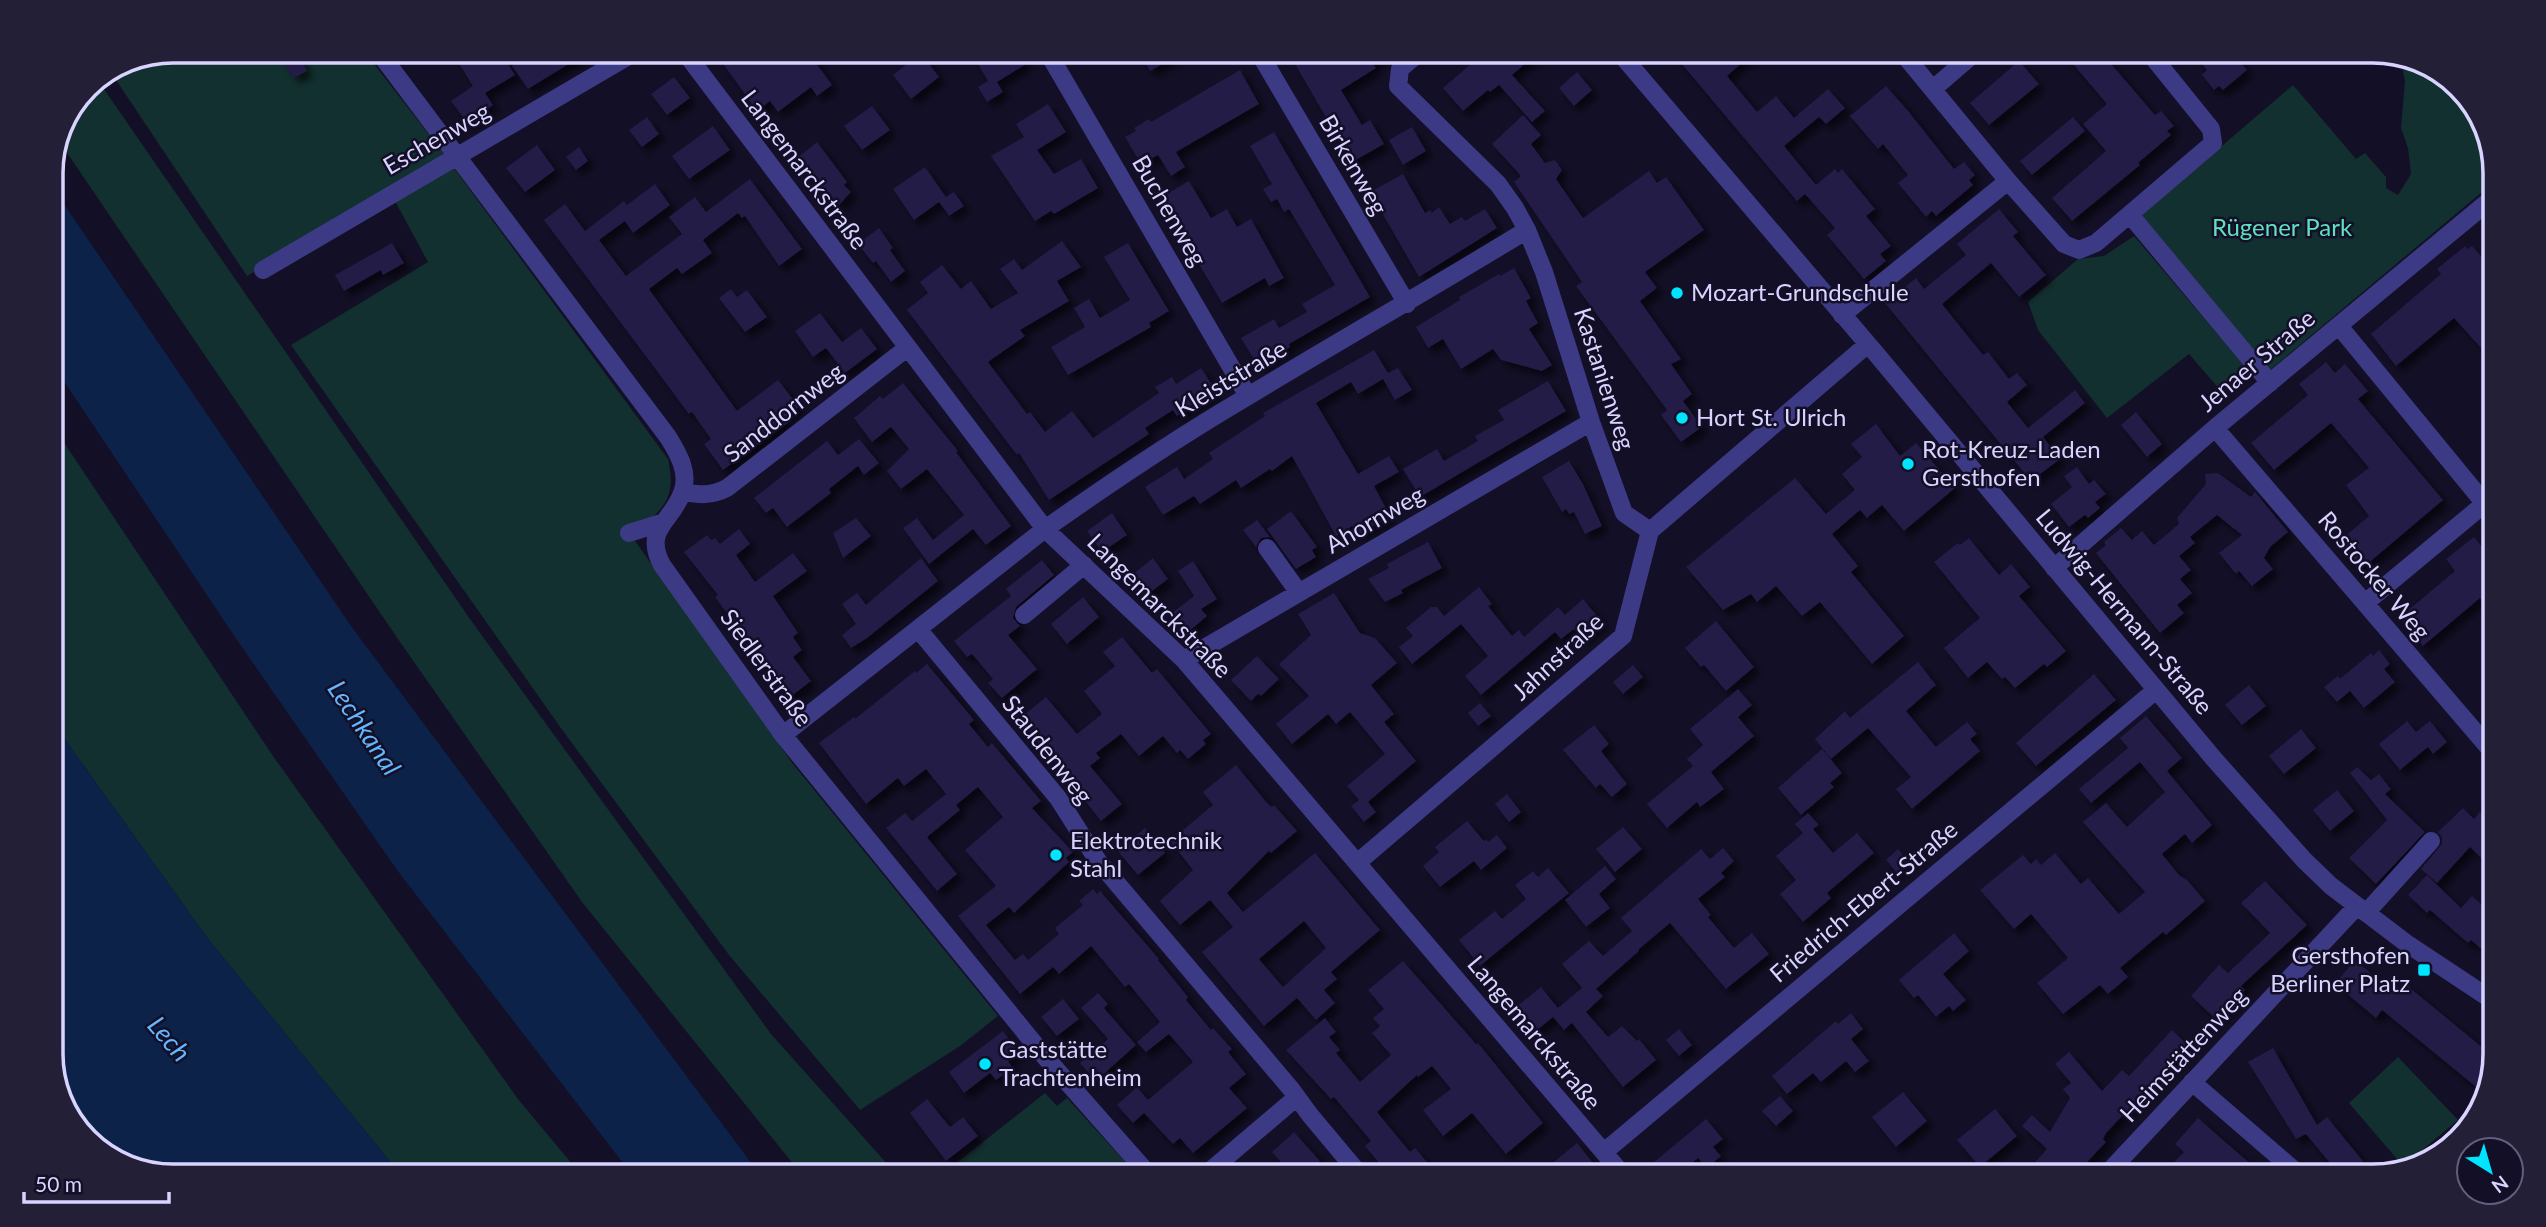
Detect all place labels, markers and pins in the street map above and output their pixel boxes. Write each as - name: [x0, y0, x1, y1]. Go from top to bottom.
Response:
- place label: Mozart-Grundschule: [1691, 277, 1909, 306]
- marker: Mozart-Grundschule: [1669, 285, 1685, 301]
- place label: Hort St. Ulrich: [1696, 402, 1846, 431]
- marker: Hort St. Ulrich: [1674, 410, 1690, 426]
- place label: Rot-Kreuz-Laden Gersthofen: [1922, 434, 2101, 491]
- marker: Rot-Kreuz-Laden Gersthofen: [1900, 456, 1916, 472]
- place label: Elektrotechnik Stahl: [1070, 825, 1223, 882]
- marker: Elektrotechnik Stahl: [1048, 847, 1064, 863]
- place label: Gersthofen Berliner Platz: [2270, 940, 2410, 997]
- marker: Gersthofen Berliner Platz: [2416, 962, 2432, 978]
- place label: Gaststätte Trachtenheim: [999, 1034, 1142, 1091]
- marker: Gaststätte Trachtenheim: [977, 1056, 993, 1072]

